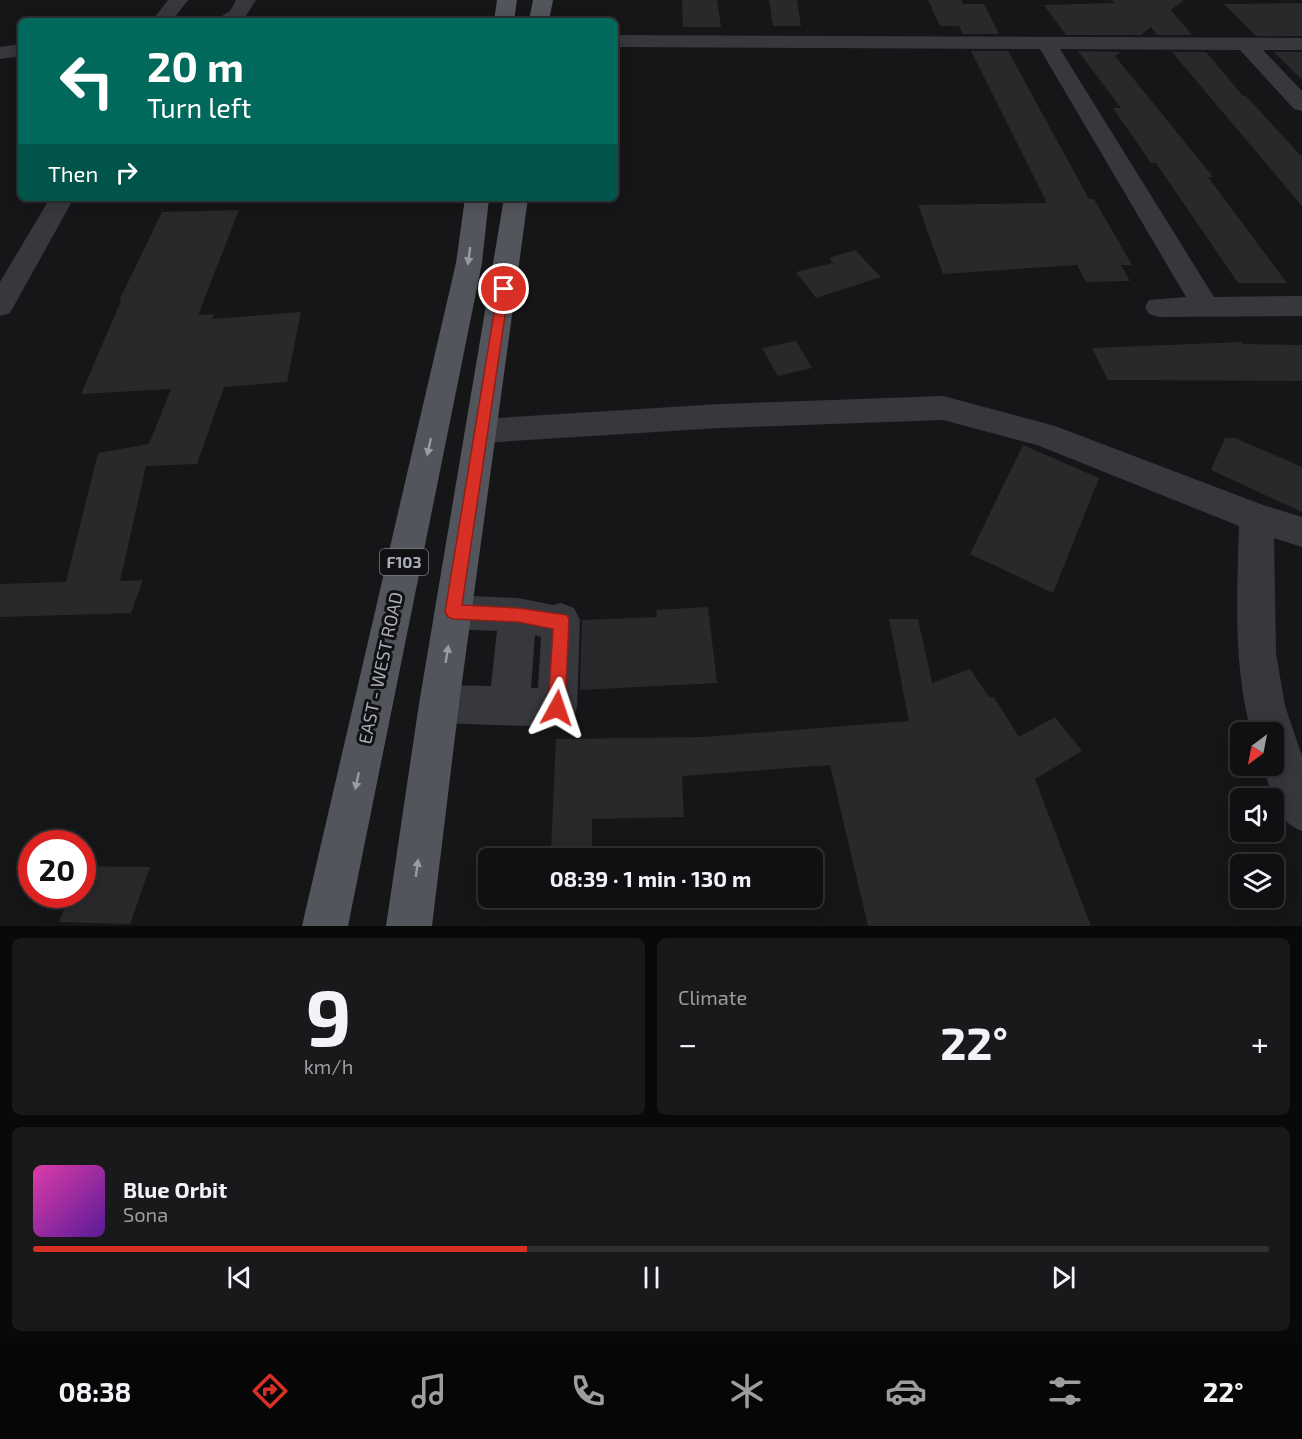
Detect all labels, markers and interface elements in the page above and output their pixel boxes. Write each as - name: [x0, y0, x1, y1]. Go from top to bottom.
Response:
- text: 20 m: [147, 40, 244, 90]
- icon: left: [48, 42, 126, 120]
- text: Turn left: [147, 91, 251, 123]
- icon: right: [110, 156, 143, 189]
- text: Then: [48, 160, 98, 186]
- one-way arrow: [465, 247, 474, 266]
- pin: [478, 263, 529, 314]
- icon: arrive: [487, 272, 520, 305]
- one-way arrow: [424, 437, 433, 456]
- road number: F103: [380, 549, 428, 575]
- street label: EAST - WEST ROAD: [353, 590, 407, 746]
- one-way arrow: [442, 644, 451, 663]
- position arrow: [525, 676, 589, 740]
- north arrow: [1230, 722, 1284, 776]
- map controls: [1230, 722, 1284, 908]
- one-way arrow: [351, 772, 361, 790]
- button: sound: [1230, 788, 1284, 842]
- speed limit sign: 20: [18, 830, 96, 908]
- button: layers: [1230, 854, 1284, 908]
- one-way arrow: [412, 858, 422, 877]
- text: 08:39 · 1 min · 130 m: [550, 865, 751, 891]
- text: 9: [305, 968, 352, 1062]
- text: Climate: [678, 985, 747, 1009]
- text: 22°: [940, 1015, 1008, 1069]
- text: −: [678, 1023, 697, 1063]
- text: +: [1251, 1023, 1269, 1063]
- text: km/h: [304, 1054, 353, 1078]
- text: Blue Orbit: [123, 1176, 227, 1202]
- text: Sona: [123, 1202, 168, 1226]
- icon: previous: [223, 1261, 256, 1294]
- icon: pause: [635, 1261, 668, 1294]
- icon: next: [1047, 1261, 1080, 1294]
- icon: directions: [249, 1370, 291, 1412]
- icon: music: [408, 1370, 450, 1412]
- icon: phone: [567, 1370, 609, 1412]
- icon: climate: [726, 1370, 768, 1412]
- icon: car: [885, 1370, 927, 1412]
- icon: filters: [1044, 1370, 1086, 1412]
- text: 08:38: [59, 1375, 131, 1407]
- text: 22°: [1203, 1375, 1243, 1407]

